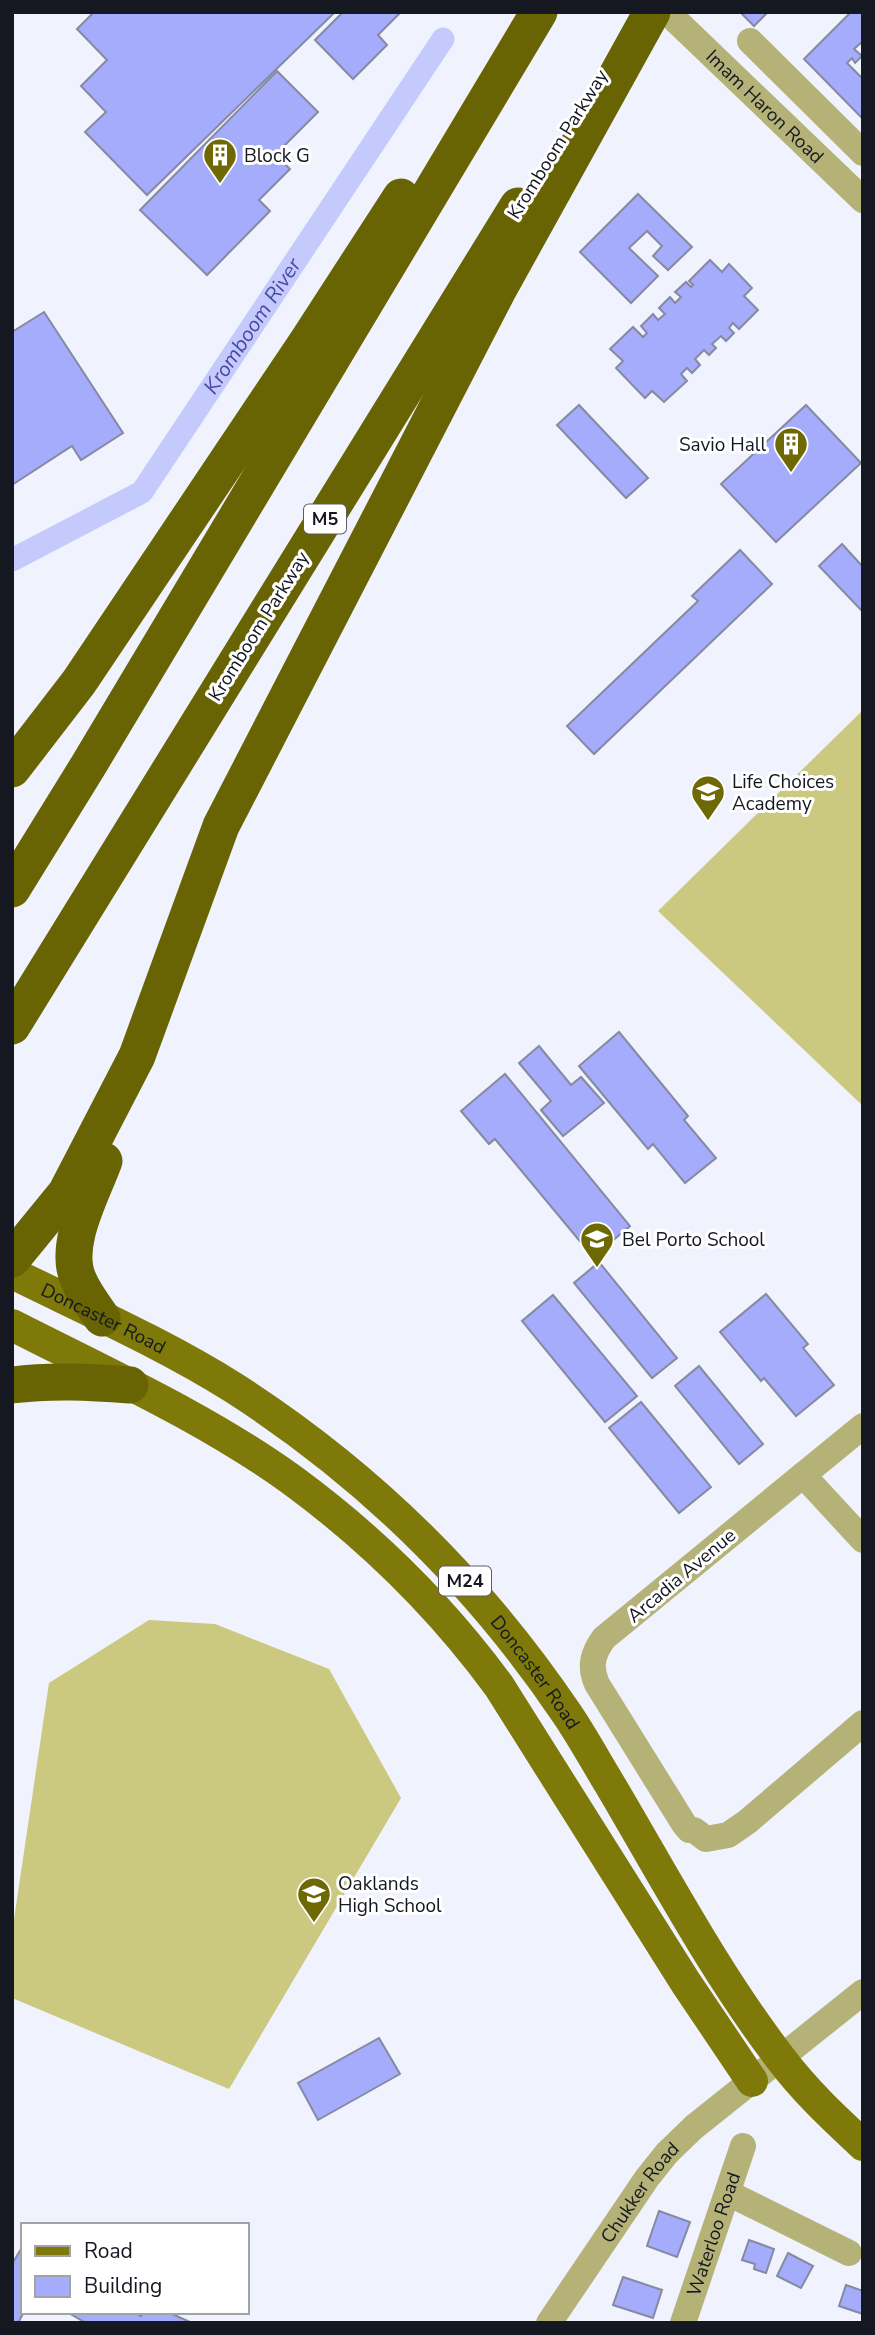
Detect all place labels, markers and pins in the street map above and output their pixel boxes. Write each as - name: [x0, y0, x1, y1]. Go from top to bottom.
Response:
- building icon: Block G: [201, 136, 239, 185]
- place label: Block G: [244, 143, 310, 169]
- building icon: Savio Hall: [772, 425, 810, 474]
- place label: Savio Hall: [679, 432, 766, 458]
- place label: Life Choices Academy: [732, 769, 834, 817]
- school or university icon: Life Choices Academy: [689, 773, 727, 822]
- school or university icon: Bel Porto School: [578, 1220, 616, 1269]
- place label: Bel Porto School: [622, 1227, 765, 1253]
- place label: Oaklands High School: [338, 1871, 442, 1919]
- school or university icon: Oaklands High School: [295, 1875, 333, 1924]

